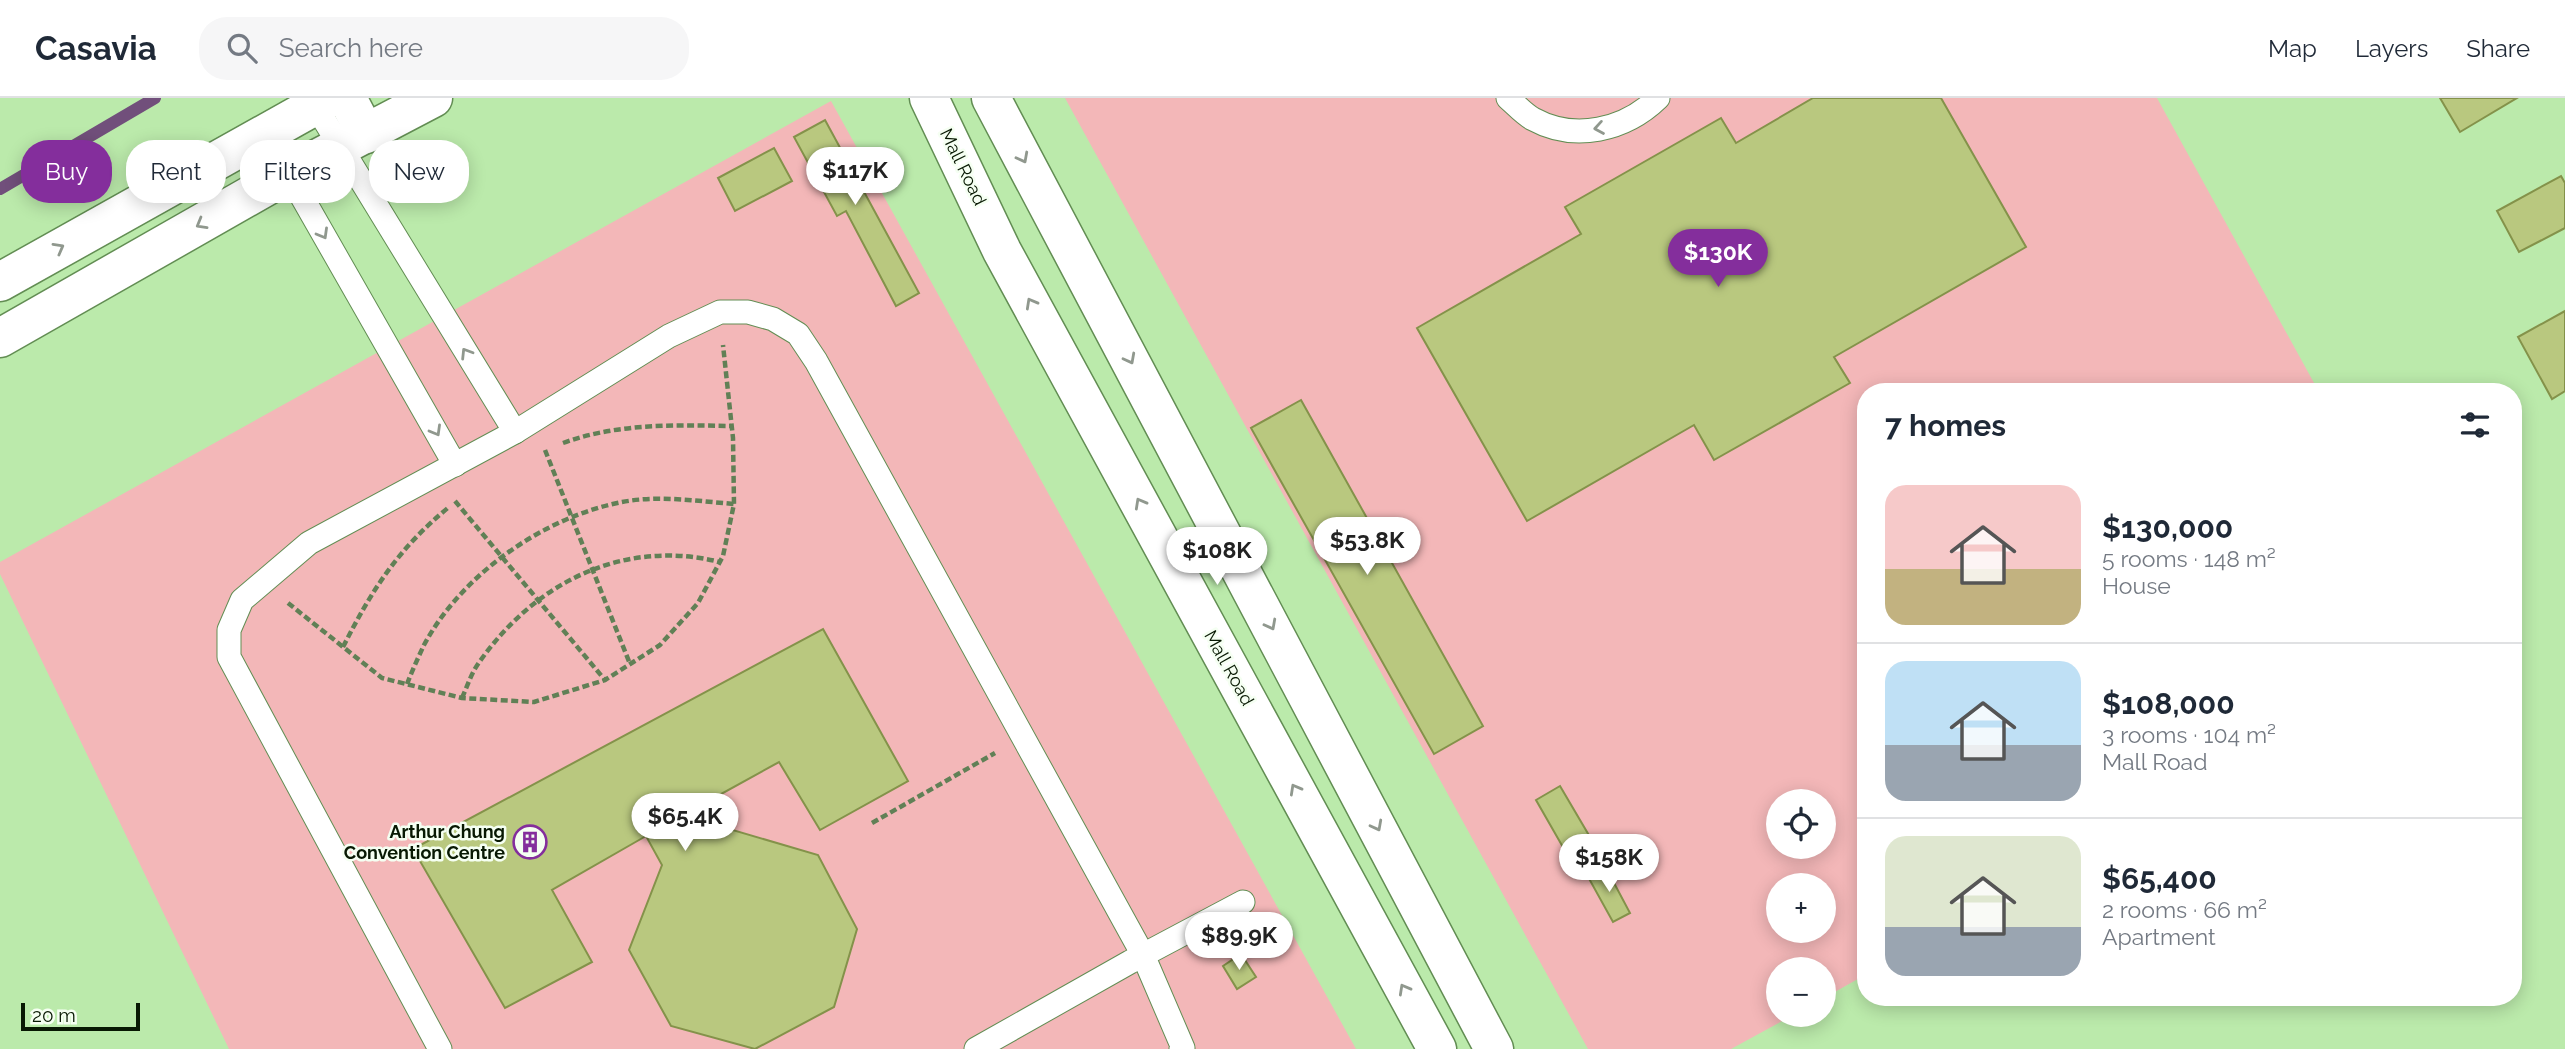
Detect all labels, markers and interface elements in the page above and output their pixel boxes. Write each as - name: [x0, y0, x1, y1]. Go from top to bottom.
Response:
- search box: [199, 17, 689, 80]
- text: Casavia: [35, 29, 157, 68]
- icon: search: [223, 29, 261, 67]
- text: Search here: [279, 33, 423, 63]
- text: Map: [2268, 34, 2317, 63]
- text: Layers: [2355, 34, 2428, 63]
- text: Share: [2466, 34, 2530, 63]
- one-way arrow: [1593, 120, 1604, 135]
- street label: Mall Road: [936, 125, 991, 208]
- chip: Buy: [21, 140, 112, 203]
- chip: Rent: [126, 140, 226, 203]
- chip: Filters: [240, 140, 355, 203]
- chip: New: [369, 140, 469, 203]
- pin: $117K: [806, 148, 904, 207]
- one-way arrow: [1015, 151, 1029, 163]
- text: $117K: [822, 156, 888, 183]
- one-way arrow: [195, 216, 208, 229]
- one-way arrow: [314, 227, 327, 240]
- pin: $130K: [1669, 230, 1767, 289]
- text: $130K: [1684, 238, 1752, 265]
- one-way arrow: [52, 244, 65, 257]
- one-way arrow: [1026, 298, 1039, 311]
- one-way arrow: [461, 347, 474, 360]
- one-way arrow: [1122, 352, 1136, 364]
- icon: filters: [2456, 406, 2494, 444]
- text: 7 homes: [1885, 408, 2006, 443]
- one-way arrow: [428, 424, 441, 437]
- one-way arrow: [1135, 498, 1148, 510]
- text: $130,000: [2102, 510, 2233, 545]
- icon: home: [1941, 513, 2025, 597]
- pin: $53.8K: [1310, 518, 1424, 577]
- text: $53.8K: [1330, 526, 1404, 553]
- pin: $108K: [1168, 528, 1266, 587]
- text: $108K: [1182, 536, 1252, 563]
- text: 5 rooms · 148 m²: [2102, 545, 2276, 572]
- text: House: [2102, 572, 2171, 599]
- one-way arrow: [1262, 618, 1276, 630]
- street label: Mall Road: [1200, 627, 1259, 709]
- text: $108,000: [2102, 686, 2235, 721]
- icon: home: [1941, 689, 2025, 773]
- text: 3 rooms · 104 m²: [2102, 721, 2276, 748]
- text: Mall Road: [2102, 748, 2207, 775]
- one-way arrow: [1290, 784, 1304, 796]
- map controls: [1766, 789, 1836, 1027]
- button: locate: [1766, 789, 1836, 859]
- pin: $65.4K: [628, 794, 742, 853]
- text: $65.4K: [648, 802, 722, 829]
- one-way arrow: [1369, 819, 1382, 831]
- place label: Arthur Chung Convention Centre: [344, 821, 505, 863]
- building icon: Arthur Chung Convention Centre: [511, 823, 549, 861]
- pin: $158K: [1560, 834, 1658, 894]
- text: $158K: [1575, 843, 1643, 870]
- text: $65,400: [2102, 861, 2217, 896]
- icon: home: [1941, 864, 2025, 948]
- button: +: [1766, 873, 1836, 943]
- text: 2 rooms · 66 m²: [2102, 896, 2267, 923]
- pin: $89.9K: [1182, 912, 1296, 972]
- text: $89.9K: [1201, 921, 1277, 948]
- text: Apartment: [2102, 923, 2216, 950]
- button: −: [1766, 957, 1836, 1027]
- one-way arrow: [1399, 984, 1412, 996]
- scale bar: [21, 1000, 140, 1032]
- text: 20 m: [32, 1004, 76, 1026]

